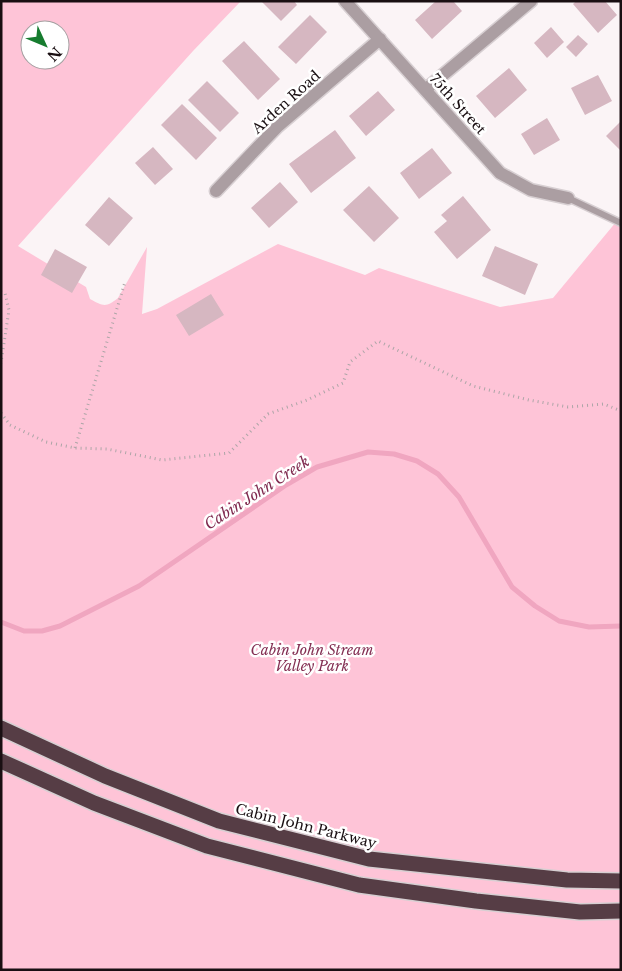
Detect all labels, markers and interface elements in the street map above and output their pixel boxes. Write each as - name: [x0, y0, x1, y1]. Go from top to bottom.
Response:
- north arrow: [20, 20, 70, 70]
- text: N: [43, 43, 65, 65]
- street label: Arden Road: [247, 66, 324, 138]
- street label: 75th Street: [426, 70, 491, 139]
- water label: Cabin John Creek: [201, 452, 313, 534]
- park label: Cabin John Stream Valley Park: [251, 641, 373, 675]
- street label: Cabin John Parkway: [234, 800, 379, 852]

